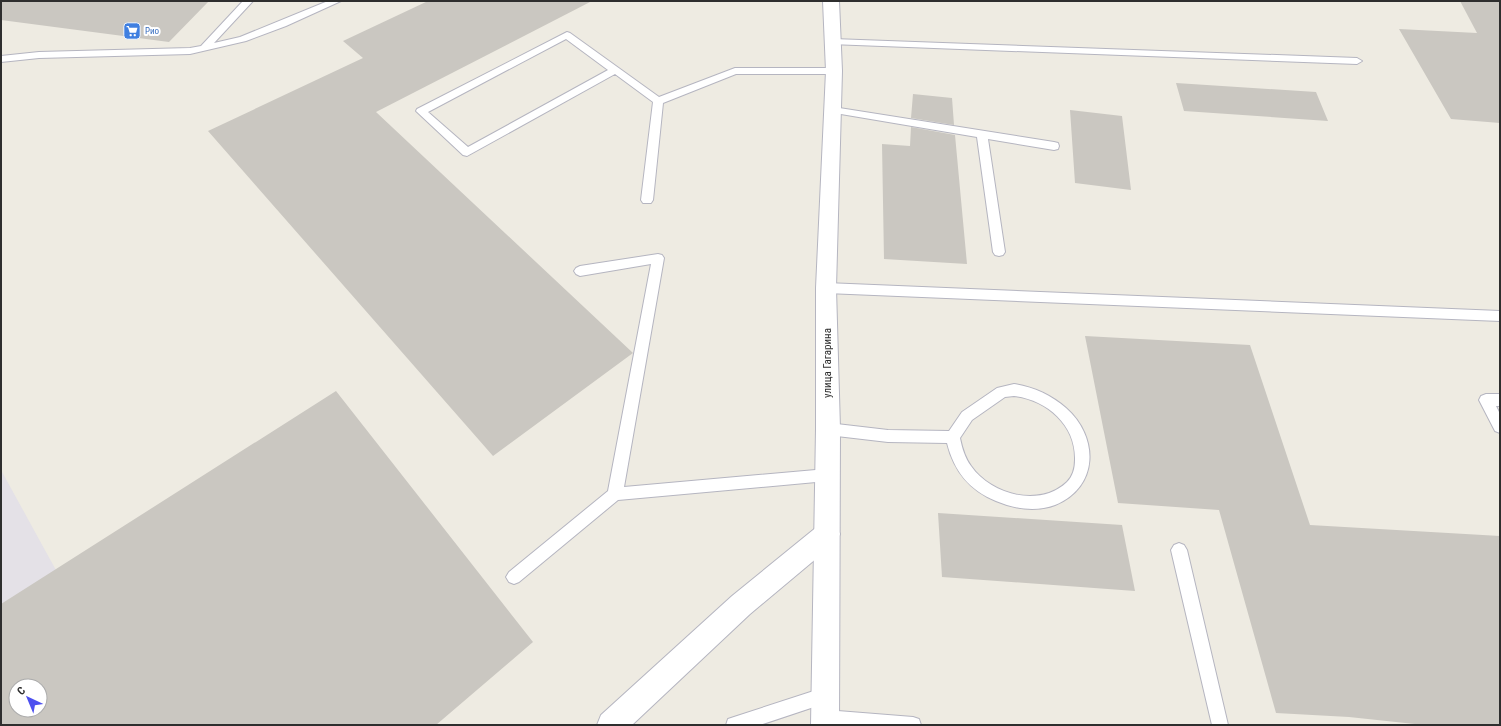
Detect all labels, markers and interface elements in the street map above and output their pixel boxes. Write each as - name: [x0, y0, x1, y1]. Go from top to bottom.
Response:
- supermarket icon: Рио: [122, 21, 142, 41]
- place label: Рио: [145, 26, 160, 36]
- street label: улица Гагарина: [821, 328, 834, 398]
- north arrow: [8, 678, 48, 718]
- text: С: [15, 684, 28, 698]

